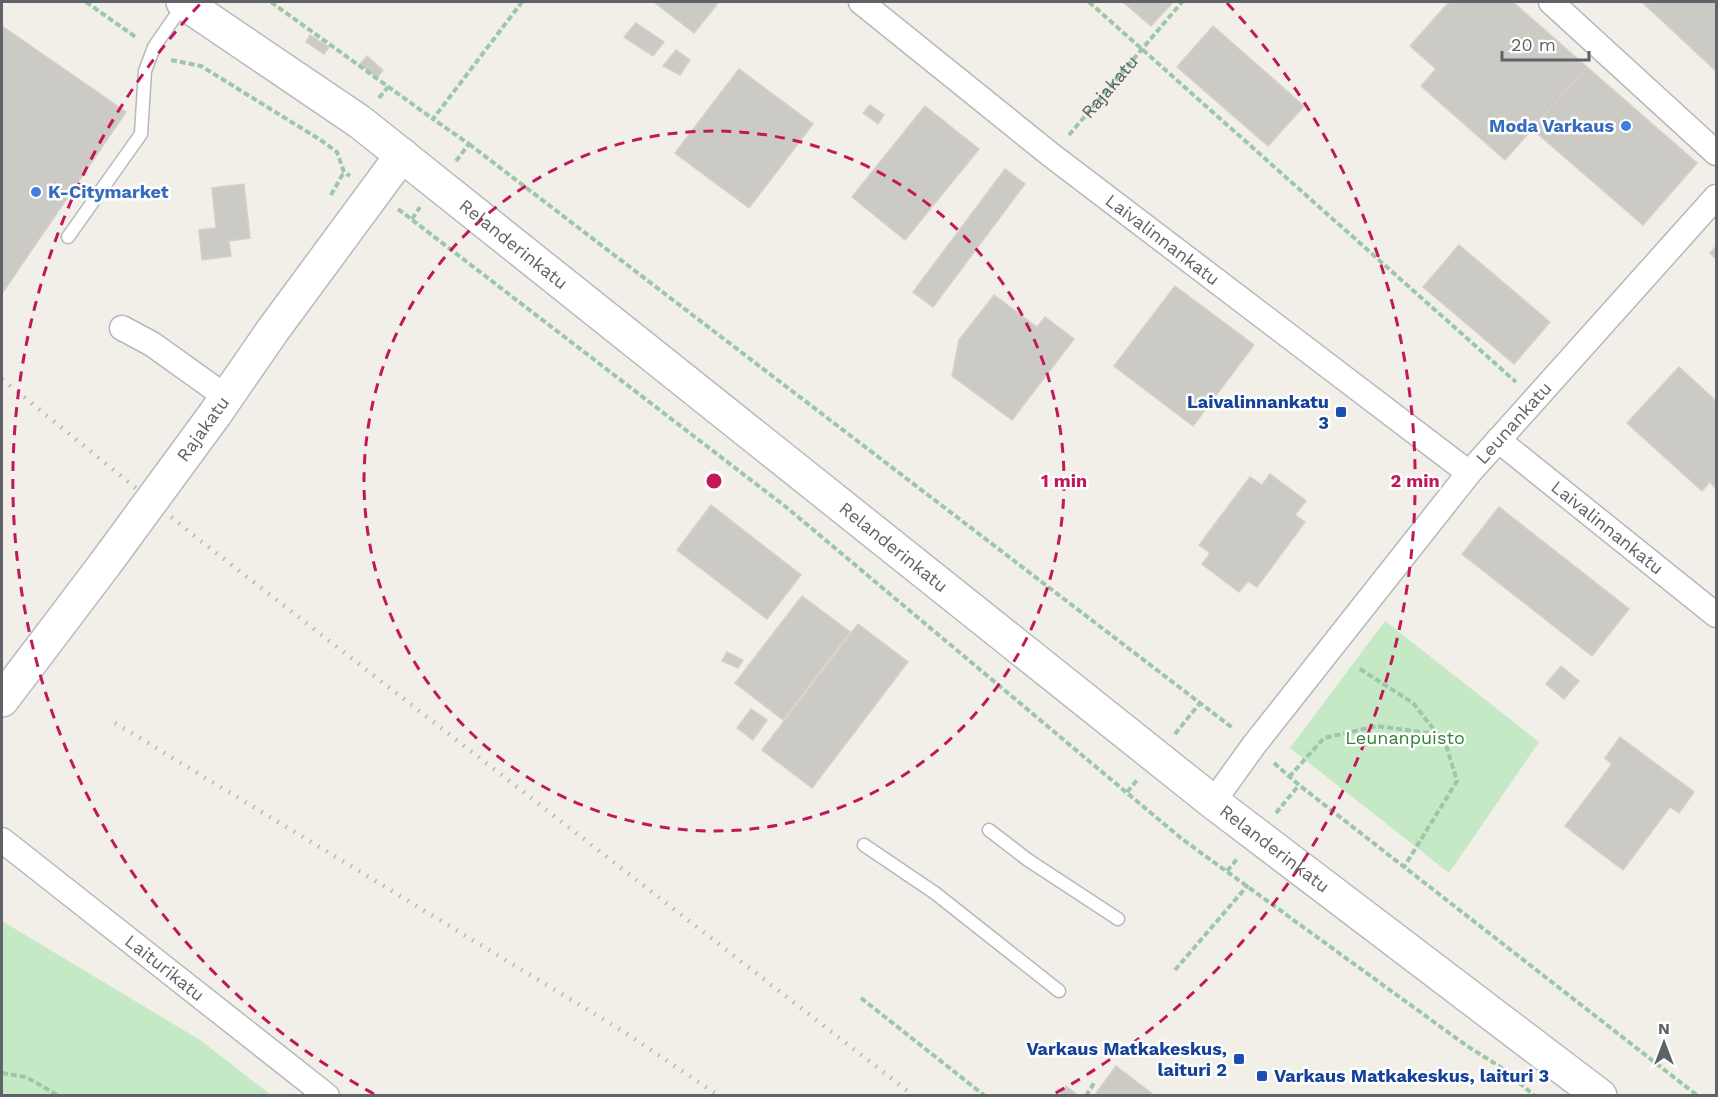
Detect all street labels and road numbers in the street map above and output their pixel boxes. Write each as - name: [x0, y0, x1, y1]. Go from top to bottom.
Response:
- street label: Rajakatu: [1077, 51, 1142, 122]
- street label: Laivalinnankatu: [1102, 189, 1224, 289]
- street label: Relanderinkatu: [455, 194, 572, 293]
- street label: Leunankatu: [1471, 377, 1556, 468]
- street label: Rajakatu: [172, 392, 233, 465]
- street label: Laivalinnankatu: [1547, 476, 1668, 579]
- street label: Relanderinkatu: [835, 497, 952, 596]
- street label: Relanderinkatu: [1216, 800, 1334, 897]
- street label: Laiturikatu: [121, 930, 209, 1005]

